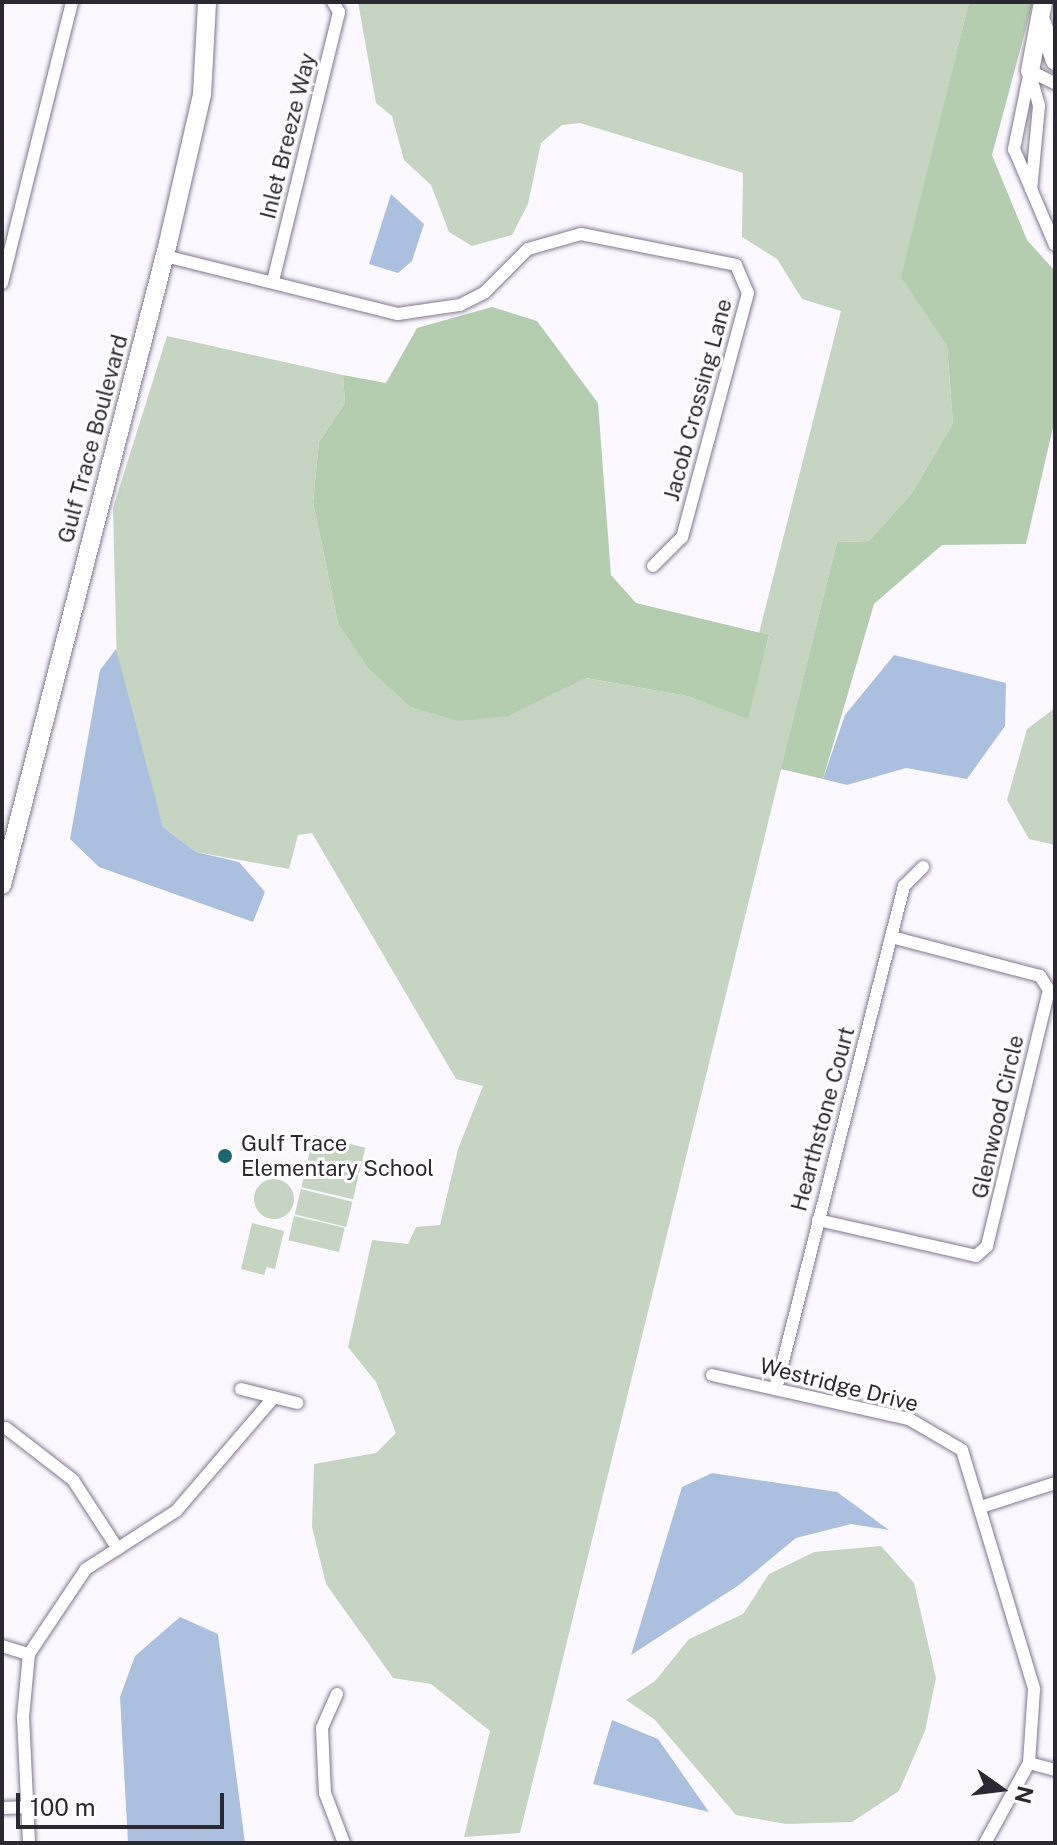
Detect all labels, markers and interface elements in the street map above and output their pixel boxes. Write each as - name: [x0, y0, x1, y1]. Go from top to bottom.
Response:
- street label: Inlet Breeze Way: [255, 50, 321, 222]
- street label: Jacob Crossing Lane: [658, 296, 738, 504]
- street label: Gulf Trace Boulevard: [52, 332, 134, 546]
- street label: Hearthstone Court: [786, 1024, 860, 1214]
- street label: Glenwood Circle: [966, 1033, 1030, 1201]
- place label: Gulf Trace Elementary School: [241, 1130, 434, 1182]
- marker: Gulf Trace Elementary School: [216, 1147, 234, 1165]
- street label: Westridge Drive: [757, 1353, 921, 1417]
- north arrow: [961, 1749, 1041, 1829]
- scale bar: [20, 1777, 228, 1827]
- text: N: [1010, 1783, 1039, 1806]
- text: 100 m: [30, 1793, 96, 1821]

